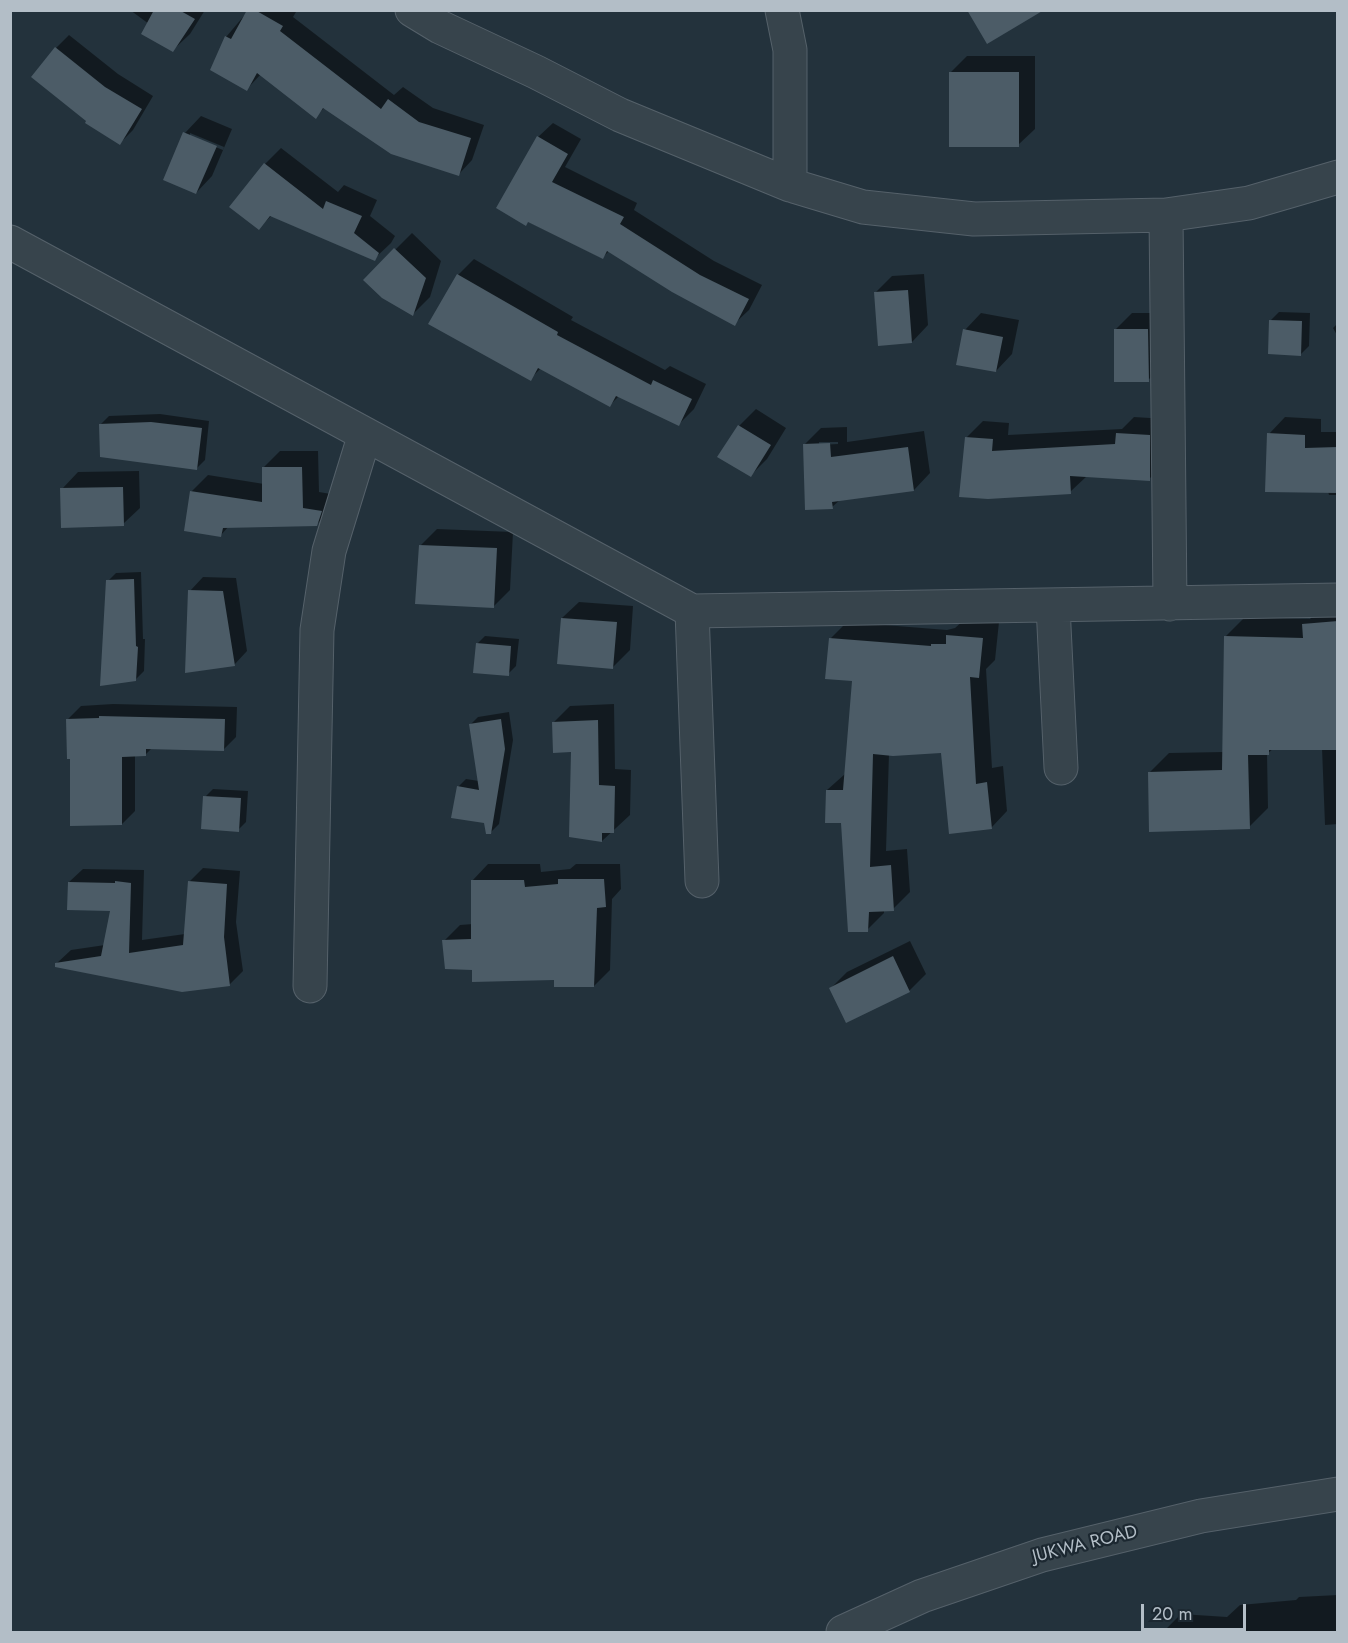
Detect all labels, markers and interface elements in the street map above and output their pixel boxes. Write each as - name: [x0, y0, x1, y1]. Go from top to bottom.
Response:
- street label: JUKWA ROAD: [1030, 1522, 1140, 1568]
- scale bar: [1144, 1592, 1249, 1630]
- text: 20 m: [1152, 1601, 1192, 1627]

